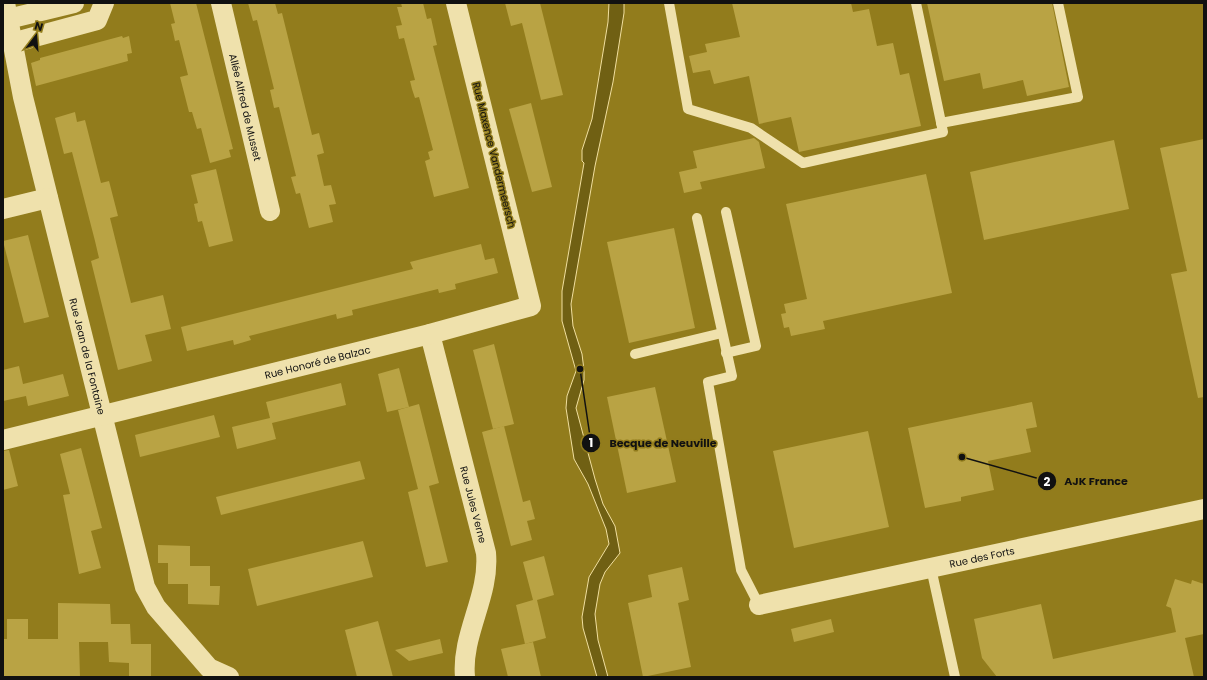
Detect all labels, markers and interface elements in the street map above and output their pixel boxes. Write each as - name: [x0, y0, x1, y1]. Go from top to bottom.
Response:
- north arrow: [16, 16, 56, 56]
- text: N: [33, 18, 45, 35]
- street label: Allée Alfred de Musset: [226, 52, 265, 163]
- street label: Rue Maxence Vandermeersch: [469, 81, 519, 229]
- street label: Rue Jean de la Fontaine: [66, 297, 109, 416]
- street label: Rue Honoré de Balzac: [263, 342, 372, 382]
- callout: Becque de Neuville: [581, 432, 725, 455]
- text: 1: [589, 434, 593, 451]
- text: Becque de Neuville: [609, 435, 717, 451]
- street label: Rue Jules Verne: [457, 464, 491, 545]
- callout: AJK France: [1037, 470, 1136, 493]
- text: 2: [1044, 473, 1051, 490]
- text: AJK France: [1064, 473, 1128, 489]
- street label: Rue des Forts: [948, 543, 1016, 571]

